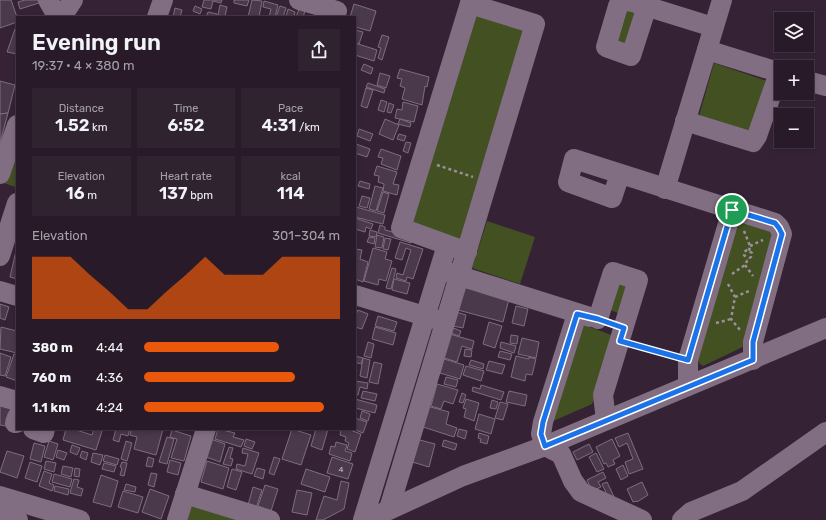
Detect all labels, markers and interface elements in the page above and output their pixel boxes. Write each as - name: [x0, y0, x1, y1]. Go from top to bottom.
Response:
- map controls: [774, 12, 814, 148]
- button: layers: [774, 12, 814, 52]
- text: Evening run: [32, 29, 161, 56]
- button: share: [298, 29, 340, 71]
- text: 19:37 · 4 × 380 m: [32, 58, 135, 73]
- button: +: [774, 60, 814, 100]
- text: Distance: [59, 102, 104, 115]
- text: Time: [174, 102, 198, 115]
- text: Pace: [278, 102, 303, 115]
- button: −: [774, 108, 814, 148]
- text: 1.52: [55, 115, 89, 135]
- text: 6:52: [167, 115, 205, 135]
- text: 4:31: [261, 115, 296, 135]
- text: km: [89, 121, 108, 134]
- text: /km: [296, 121, 320, 134]
- text: Elevation: [58, 170, 105, 183]
- text: Heart rate: [160, 170, 212, 183]
- text: kcal: [281, 170, 301, 183]
- text: 16: [66, 183, 85, 203]
- text: 137: [159, 183, 187, 203]
- text: 114: [277, 183, 304, 203]
- text: m: [85, 189, 97, 202]
- text: bpm: [187, 189, 213, 202]
- pin: [715, 193, 749, 227]
- icon: arrive: [721, 199, 743, 221]
- text: Elevation: [32, 228, 88, 243]
- text: 301–304 m: [272, 228, 340, 243]
- text: 380 m: [32, 340, 73, 355]
- text: 4:44: [96, 340, 124, 355]
- text: 760 m: [32, 370, 71, 385]
- text: 4:36: [96, 370, 123, 385]
- text: 1.1 km: [32, 400, 70, 415]
- text: 4:24: [96, 400, 123, 415]
- house number: 4: [339, 465, 344, 474]

